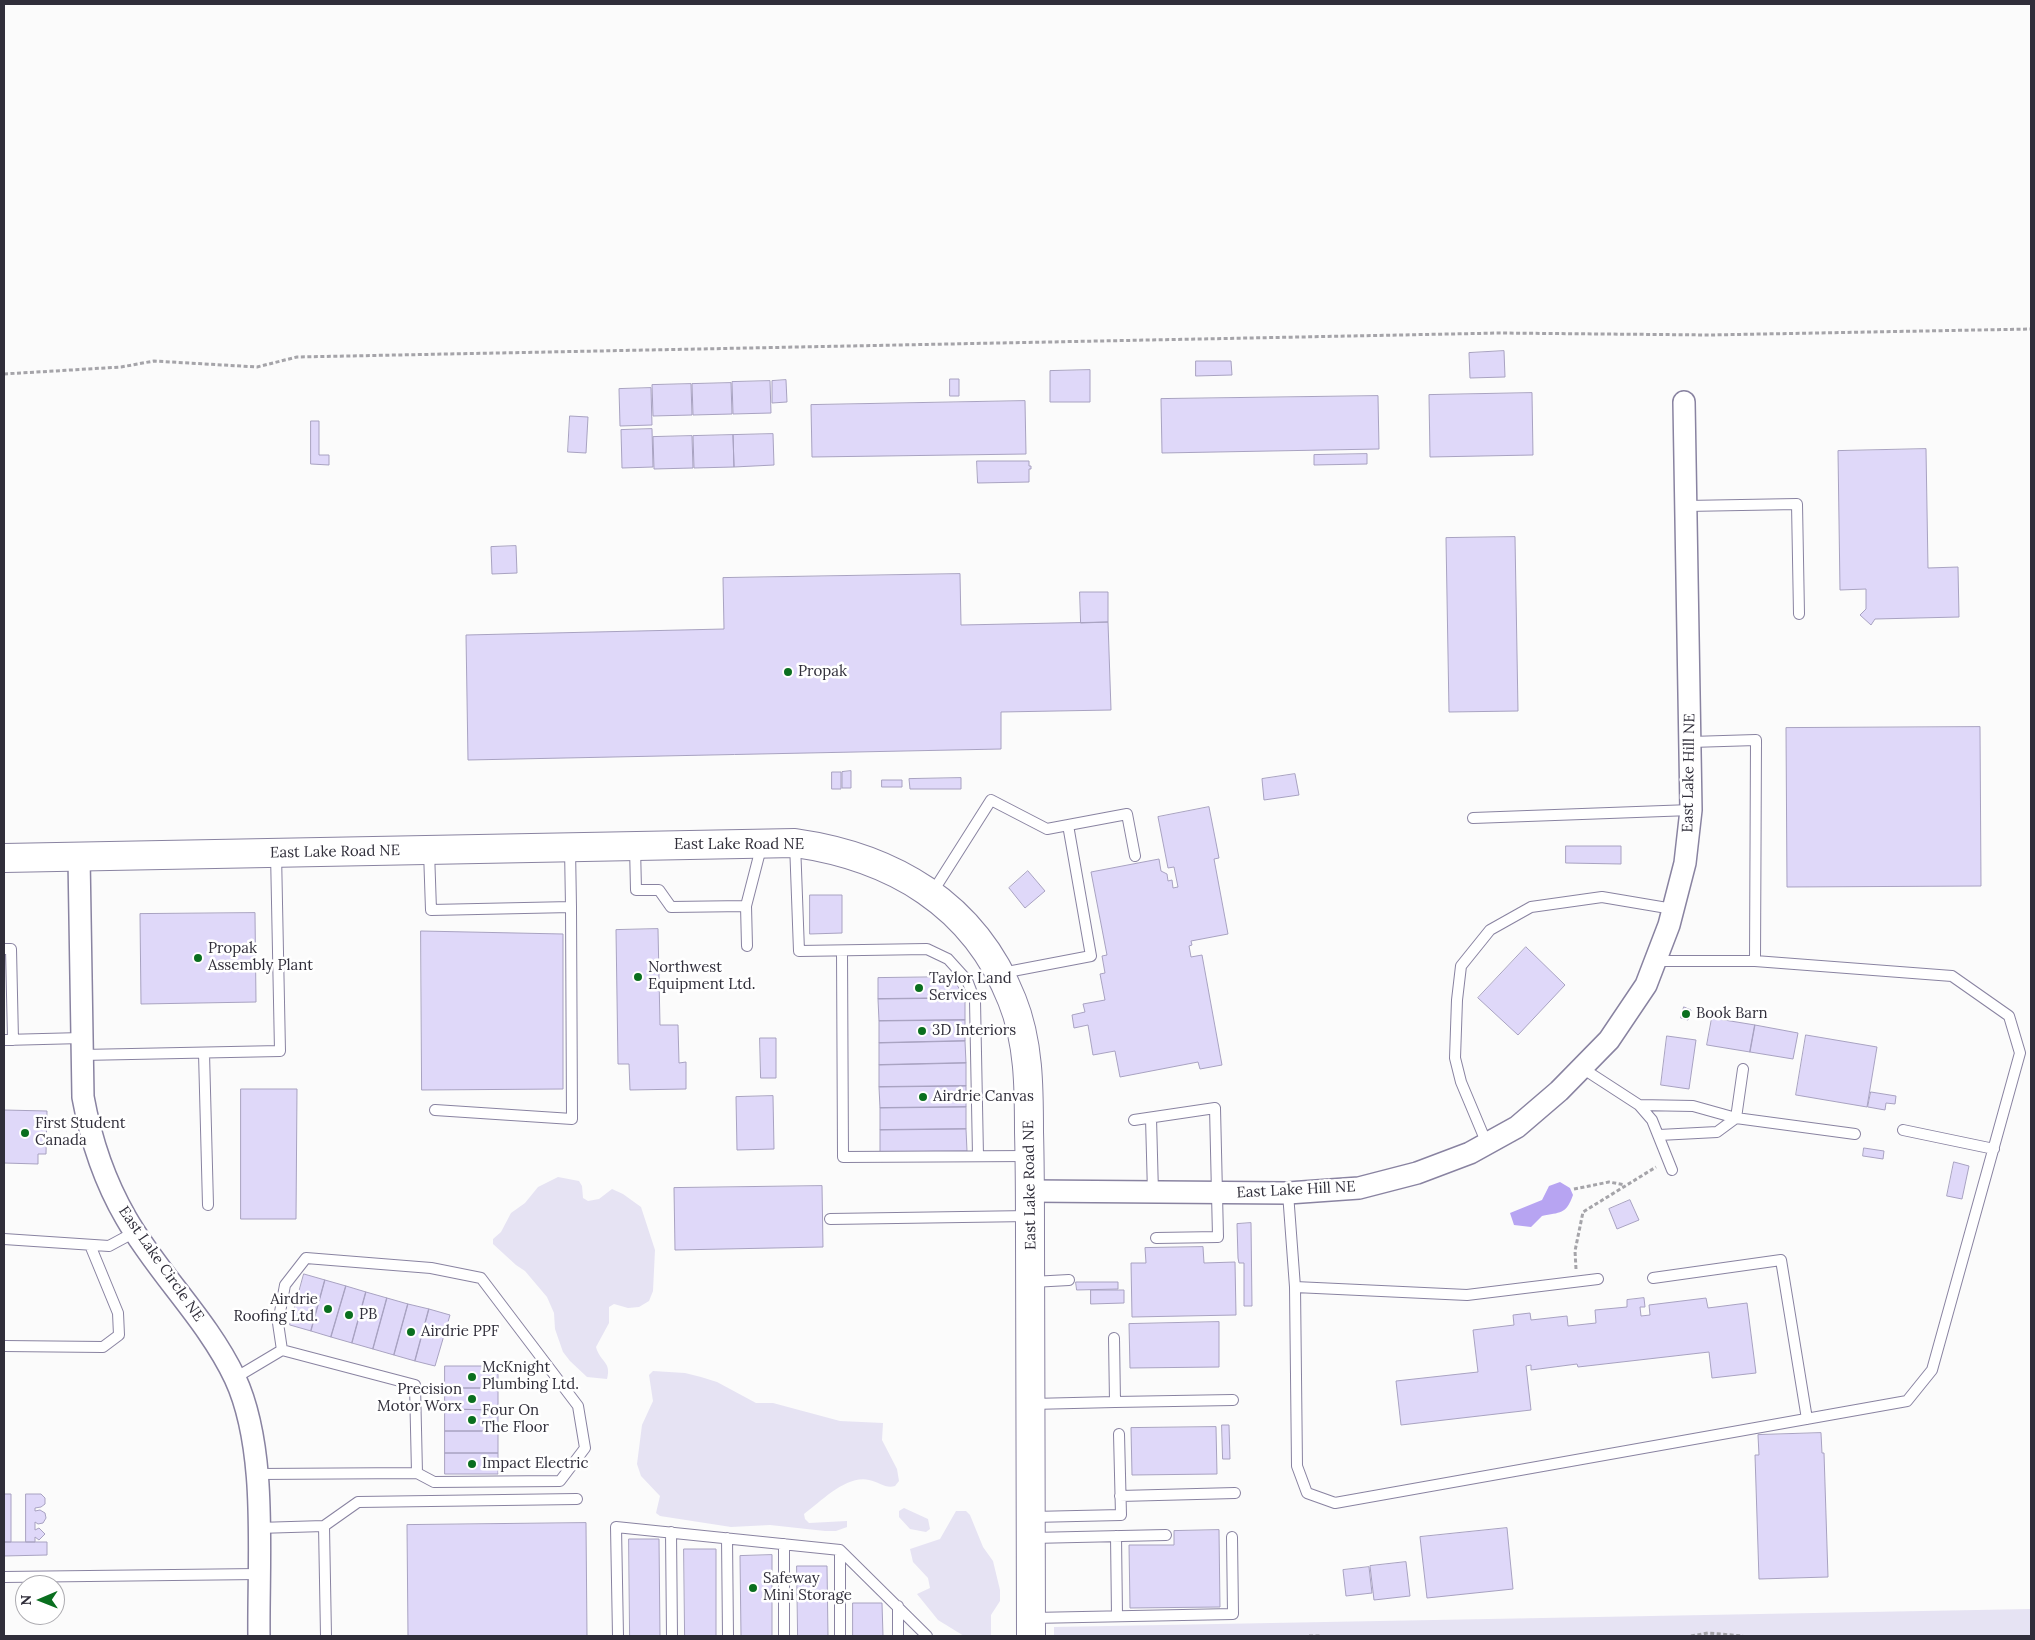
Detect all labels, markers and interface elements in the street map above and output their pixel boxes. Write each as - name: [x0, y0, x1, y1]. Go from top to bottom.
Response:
- place label: Propak: [798, 663, 847, 681]
- marker: Propak: [782, 666, 794, 678]
- street label: East Lake Hill NE: [1679, 713, 1699, 833]
- street label: East Lake Road NE: [674, 836, 804, 854]
- street label: East Lake Road NE: [270, 842, 400, 862]
- place label: Propak Assembly Plant: [208, 940, 313, 975]
- marker: Propak Assembly Plant: [192, 952, 204, 964]
- place label: Northwest Equipment Ltd.: [648, 959, 755, 994]
- place label: Taylor Land Services: [929, 970, 1012, 1005]
- marker: Northwest Equipment Ltd.: [632, 971, 644, 983]
- marker: Taylor Land Services: [913, 982, 925, 994]
- place label: Book Barn: [1696, 1005, 1768, 1023]
- marker: Book Barn: [1680, 1008, 1692, 1020]
- place label: 3D Interiors: [932, 1022, 1016, 1040]
- marker: 3D Interiors: [916, 1025, 928, 1037]
- place label: Airdrie Canvas: [933, 1088, 1034, 1106]
- marker: Airdrie Canvas: [917, 1091, 929, 1103]
- place label: First Student Canada: [35, 1115, 126, 1150]
- street label: East Lake Road NE: [1020, 1120, 1040, 1250]
- marker: First Student Canada: [19, 1127, 31, 1139]
- street label: East Lake Hill NE: [1236, 1178, 1356, 1202]
- street label: East Lake Circle NE: [114, 1203, 208, 1325]
- place label: Airdrie Roofing Ltd.: [233, 1291, 318, 1326]
- marker: Airdrie Roofing Ltd.: [322, 1303, 334, 1315]
- place label: PB: [359, 1306, 377, 1324]
- marker: PB: [343, 1309, 355, 1321]
- place label: Airdrie PPF: [421, 1323, 499, 1341]
- marker: Airdrie PPF: [405, 1326, 417, 1338]
- place label: McKnight Plumbing Ltd.: [482, 1359, 579, 1394]
- marker: McKnight Plumbing Ltd.: [466, 1371, 478, 1383]
- place label: Precision Motor Worx: [377, 1381, 462, 1416]
- marker: Precision Motor Worx: [466, 1393, 478, 1405]
- place label: Four On The Floor: [482, 1402, 549, 1437]
- marker: Four On The Floor: [466, 1414, 478, 1426]
- place label: Impact Electric: [482, 1455, 589, 1473]
- marker: Impact Electric: [466, 1458, 478, 1470]
- place label: Safeway Mini Storage: [763, 1570, 852, 1605]
- north arrow: [15, 1575, 65, 1625]
- marker: Safeway Mini Storage: [747, 1582, 759, 1594]
- text: N: [17, 1595, 35, 1606]

